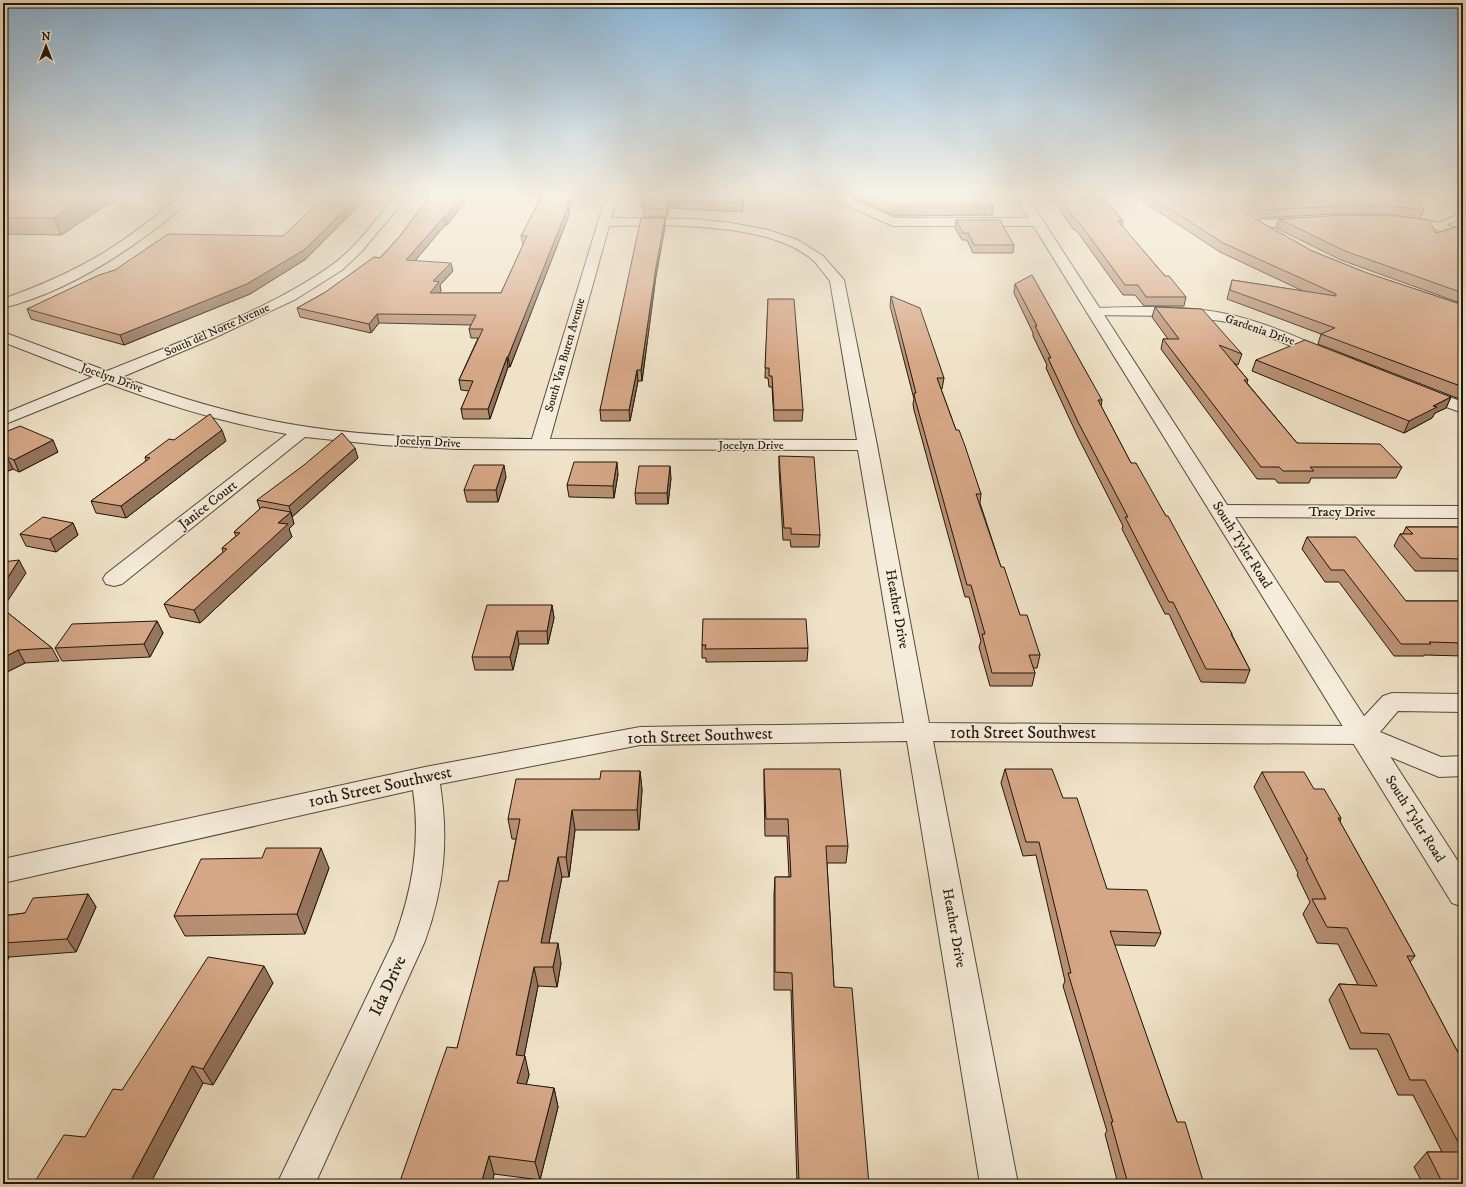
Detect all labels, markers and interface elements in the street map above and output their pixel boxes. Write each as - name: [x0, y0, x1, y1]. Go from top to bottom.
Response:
- north arrow: [26, 26, 66, 66]
- text: N: [41, 30, 51, 44]
- street label: South Van Buren Avenue: [542, 296, 588, 414]
- street label: South del Norte Avenue: [162, 300, 272, 360]
- street label: Gardenia Drive: [1223, 311, 1297, 349]
- street label: Jocelyn Drive: [78, 359, 145, 396]
- street label: Jocelyn Drive: [394, 433, 461, 451]
- street label: Jocelyn Drive: [717, 438, 784, 453]
- street label: Janice Court: [173, 476, 241, 535]
- street label: South Tyler Road: [1208, 498, 1276, 592]
- street label: Tracy Drive: [1308, 503, 1376, 521]
- street label: Heather Drive: [881, 568, 913, 650]
- street label: 10th Street Southwest: [627, 722, 774, 750]
- street label: 10th Street Southwest: [950, 722, 1096, 744]
- street label: 10th Street Southwest: [306, 761, 454, 813]
- street label: South Tyler Road: [1381, 772, 1449, 866]
- street label: Heather Drive: [938, 887, 970, 969]
- street label: Ida Drive: [365, 952, 411, 1020]

